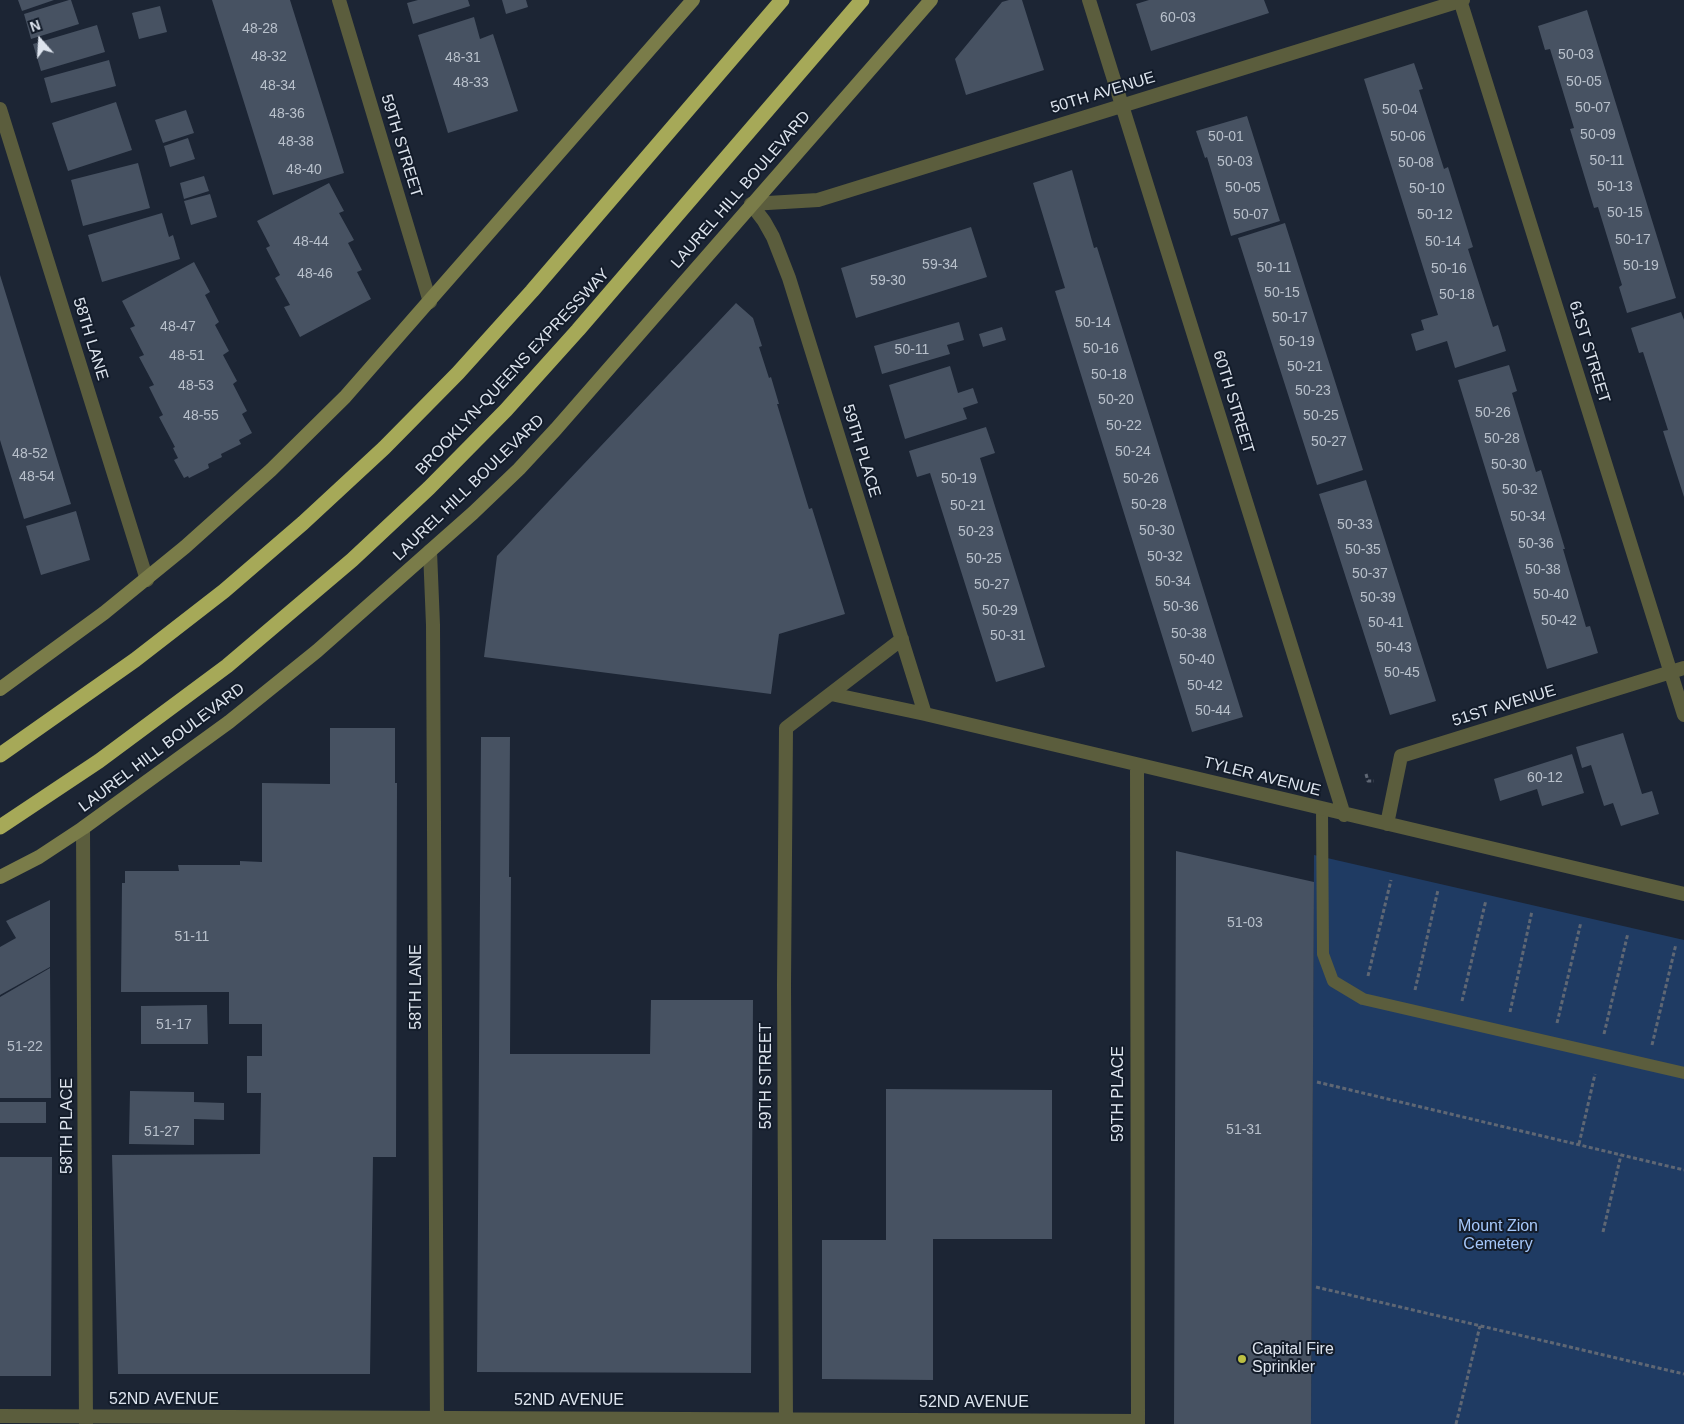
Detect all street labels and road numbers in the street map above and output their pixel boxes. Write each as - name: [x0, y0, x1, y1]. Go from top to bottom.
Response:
- street label: 50TH AVENUE: [1048, 68, 1158, 118]
- street label: 59TH STREET: [376, 92, 426, 200]
- street label: LAUREL HILL BOULEVARD: [667, 107, 815, 273]
- street label: BROOKLYN-QUEENS EXPRESSWAY: [412, 265, 614, 479]
- street label: 58TH LANE: [68, 295, 112, 383]
- street label: 61ST STREET: [1564, 299, 1614, 405]
- street label: 60TH STREET: [1208, 348, 1258, 456]
- street label: 59TH PLACE: [838, 402, 884, 500]
- street label: LAUREL HILL BOULEVARD: [390, 411, 548, 565]
- street label: LAUREL HILL BOULEVARD: [75, 679, 249, 817]
- street label: 51ST AVENUE: [1450, 681, 1558, 731]
- street label: TYLER AVENUE: [1201, 753, 1323, 801]
- street label: 58TH LANE: [407, 944, 427, 1030]
- street label: 59TH STREET: [757, 1023, 777, 1129]
- street label: 59TH PLACE: [1109, 1046, 1129, 1142]
- street label: 58TH PLACE: [58, 1078, 78, 1174]
- street label: 52ND AVENUE: [109, 1390, 219, 1410]
- street label: 52ND AVENUE: [514, 1391, 624, 1411]
- street label: 52ND AVENUE: [919, 1393, 1029, 1413]

